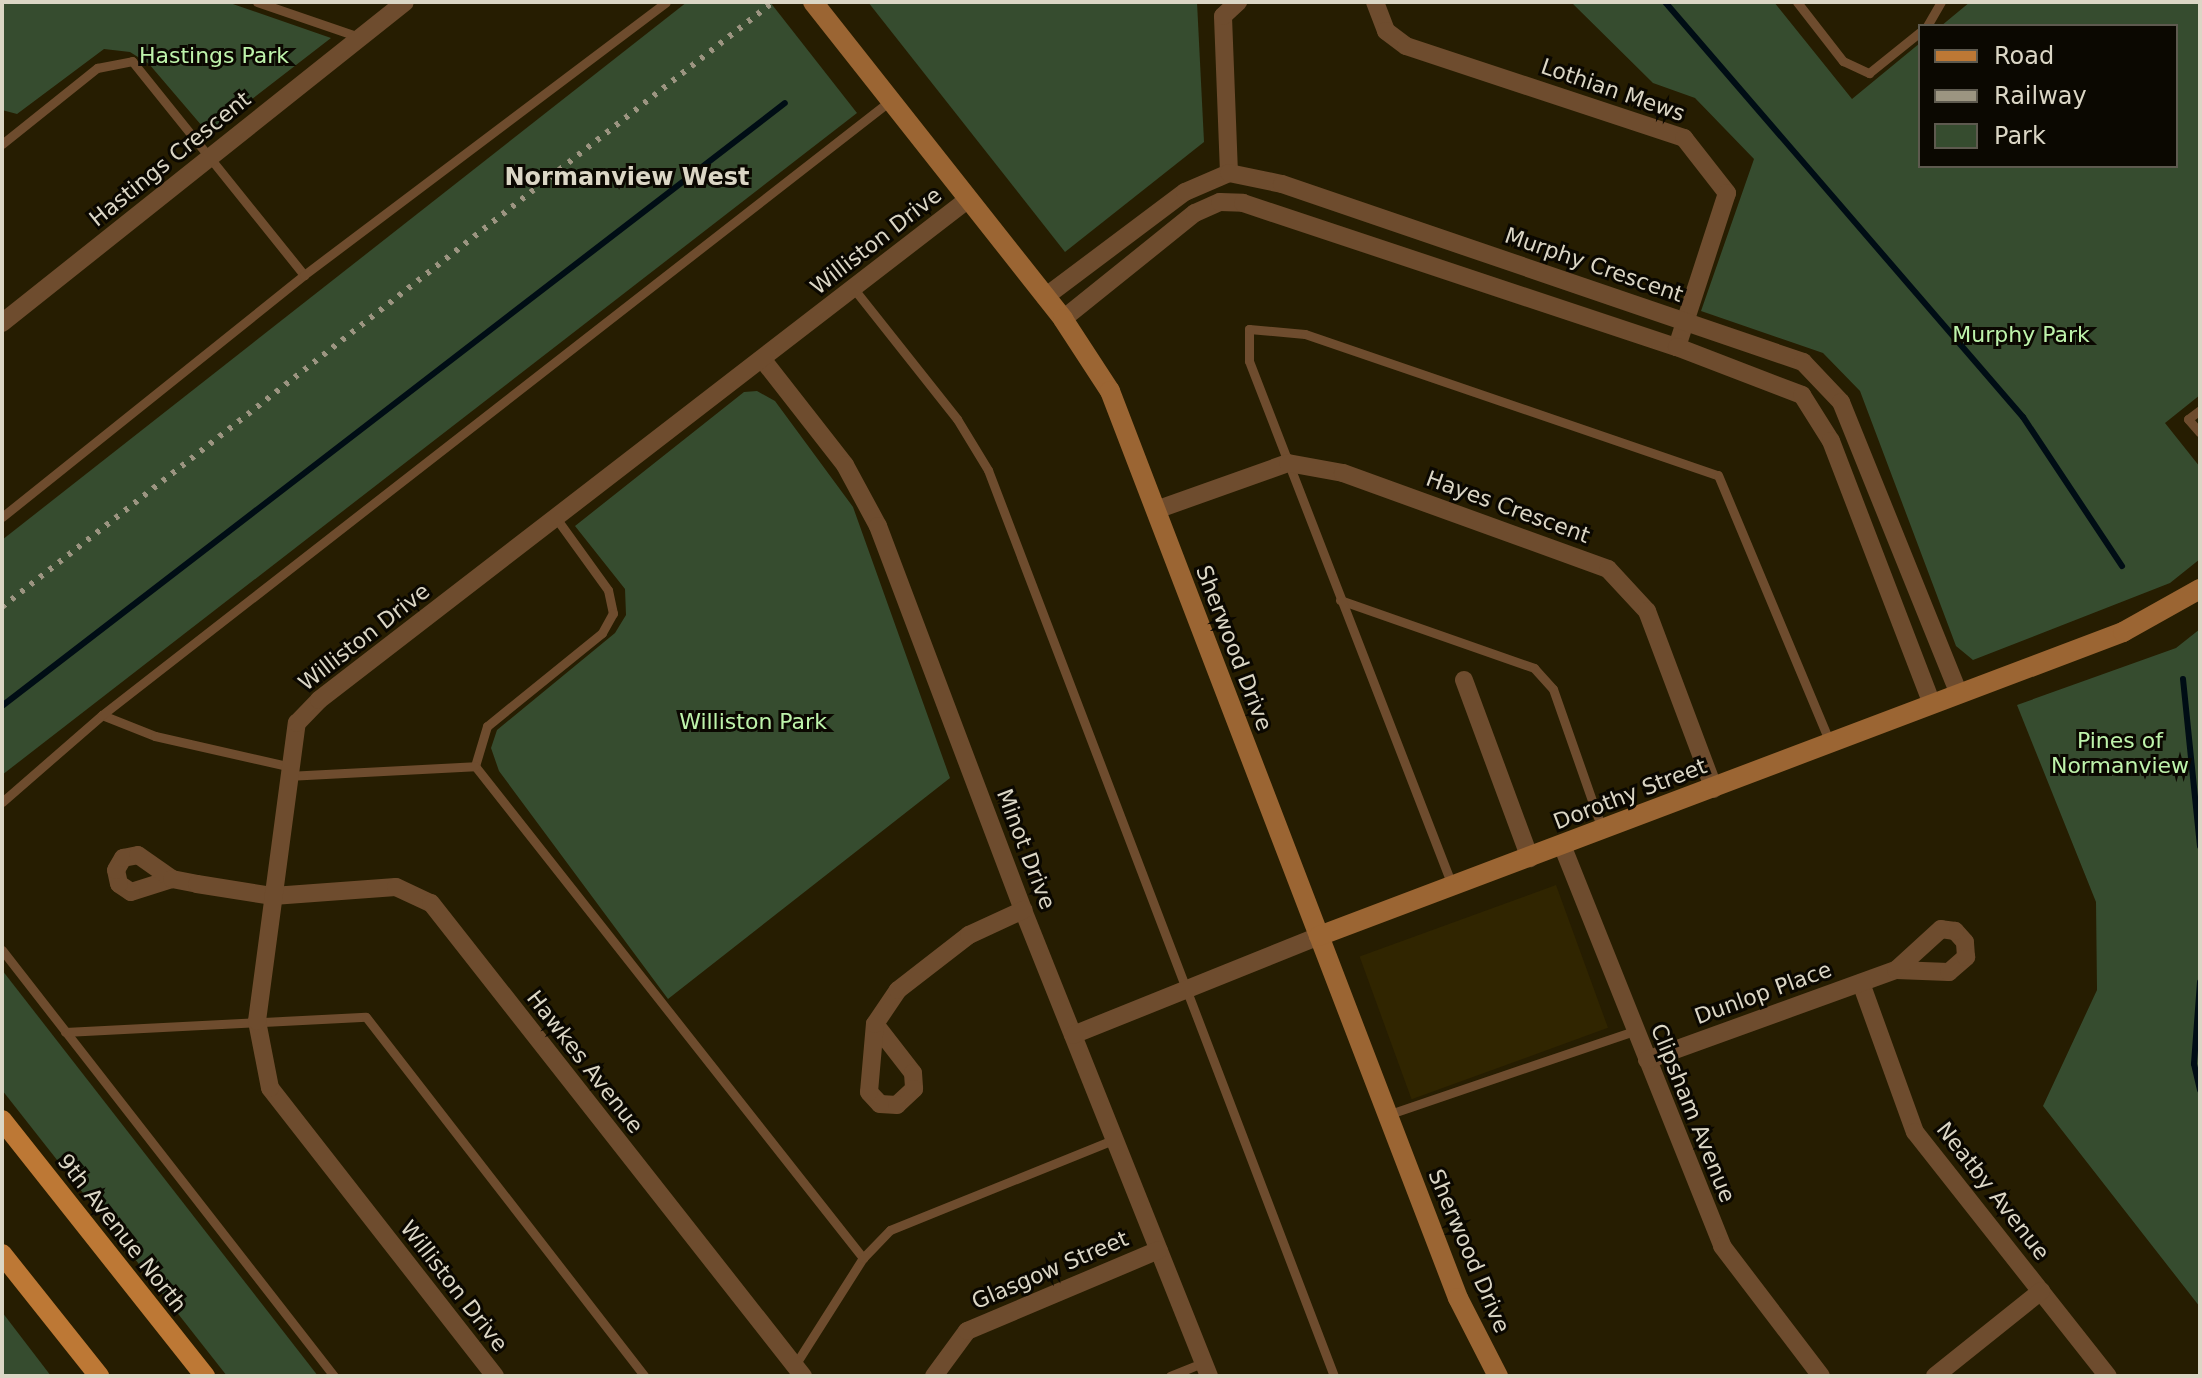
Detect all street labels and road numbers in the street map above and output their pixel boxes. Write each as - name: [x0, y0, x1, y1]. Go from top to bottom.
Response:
- street label: Lothian Mews: [1538, 53, 1688, 127]
- street label: Hastings Crescent: [84, 86, 256, 232]
- street label: Williston Drive: [805, 182, 947, 300]
- street label: Murphy Crescent: [1501, 222, 1687, 308]
- street label: Hayes Crescent: [1423, 465, 1593, 549]
- street label: Sherwood Drive: [1190, 562, 1278, 734]
- street label: Williston Drive: [293, 578, 435, 696]
- street label: Dorothy Street: [1550, 753, 1710, 835]
- street label: Minot Drive: [991, 785, 1061, 913]
- street label: Dunlop Place: [1691, 956, 1835, 1030]
- street label: Hawkes Avenue: [521, 985, 649, 1139]
- street label: Clipsham Avenue: [1645, 1020, 1741, 1206]
- street label: Neatby Avenue: [1931, 1117, 2055, 1265]
- street label: 9th Avenue North: [52, 1149, 192, 1317]
- street label: Sherwood Drive: [1423, 1165, 1515, 1337]
- street label: Williston Drive: [395, 1215, 513, 1357]
- street label: Glasgow Street: [968, 1225, 1132, 1315]

